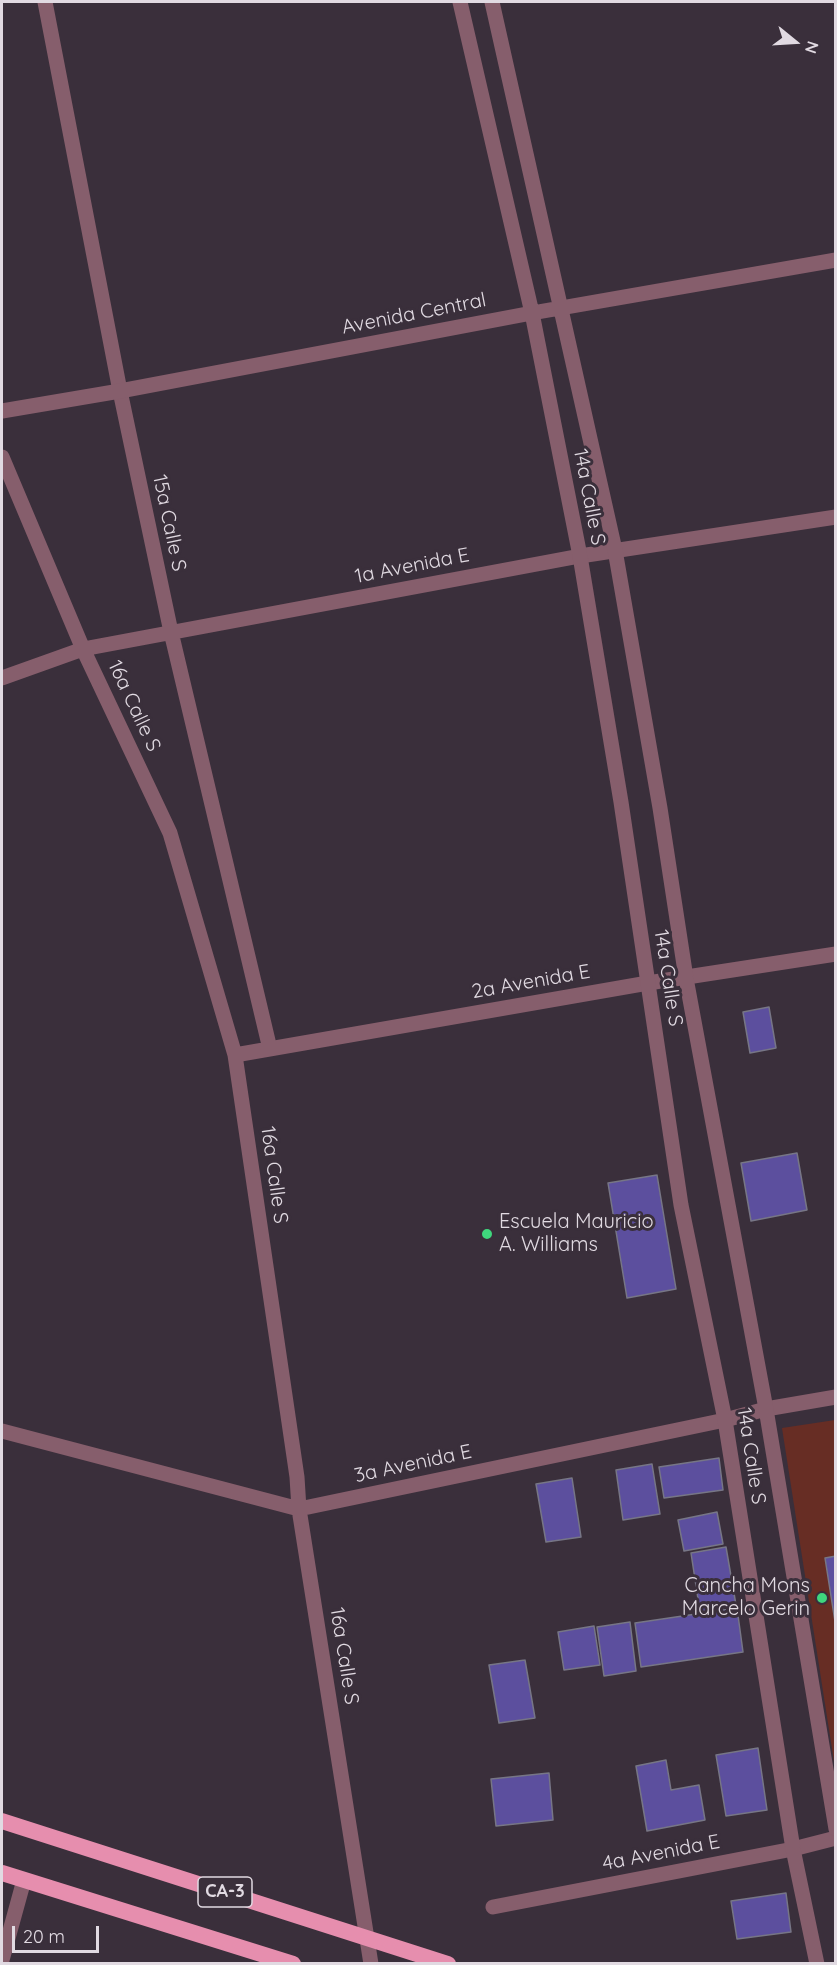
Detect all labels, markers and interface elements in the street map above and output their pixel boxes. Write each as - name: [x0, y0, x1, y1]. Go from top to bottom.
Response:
- north arrow: [765, 12, 825, 72]
- text: N: [801, 39, 823, 56]
- street label: Avenida Central: [340, 288, 488, 340]
- street label: 14a Calle S: [568, 447, 610, 547]
- street label: 15a Calle S: [147, 473, 191, 573]
- street label: 1a Avenida E: [353, 543, 471, 589]
- street label: 16a Calle S: [102, 657, 166, 755]
- street label: 14a Calle S: [649, 928, 687, 1028]
- street label: 2a Avenida E: [470, 960, 592, 1004]
- street label: 16a Calle S: [255, 1125, 293, 1225]
- place label: Escuela Mauricio A. Williams: [499, 1210, 653, 1257]
- marker: Escuela Mauricio A. Williams: [480, 1227, 494, 1241]
- street label: 14a Calle S: [732, 1406, 770, 1506]
- street label: 3a Avenida E: [352, 1440, 474, 1488]
- place label: Cancha Mons Marcelo Gerin: [682, 1574, 810, 1621]
- marker: Cancha Mons Marcelo Gerin: [815, 1591, 829, 1605]
- street label: 16a Calle S: [324, 1606, 364, 1706]
- street label: 4a Avenida E: [600, 1830, 722, 1876]
- road number: CA-3: [198, 1877, 252, 1907]
- scale bar: [15, 1914, 102, 1952]
- text: 20 m: [23, 1925, 65, 1948]

